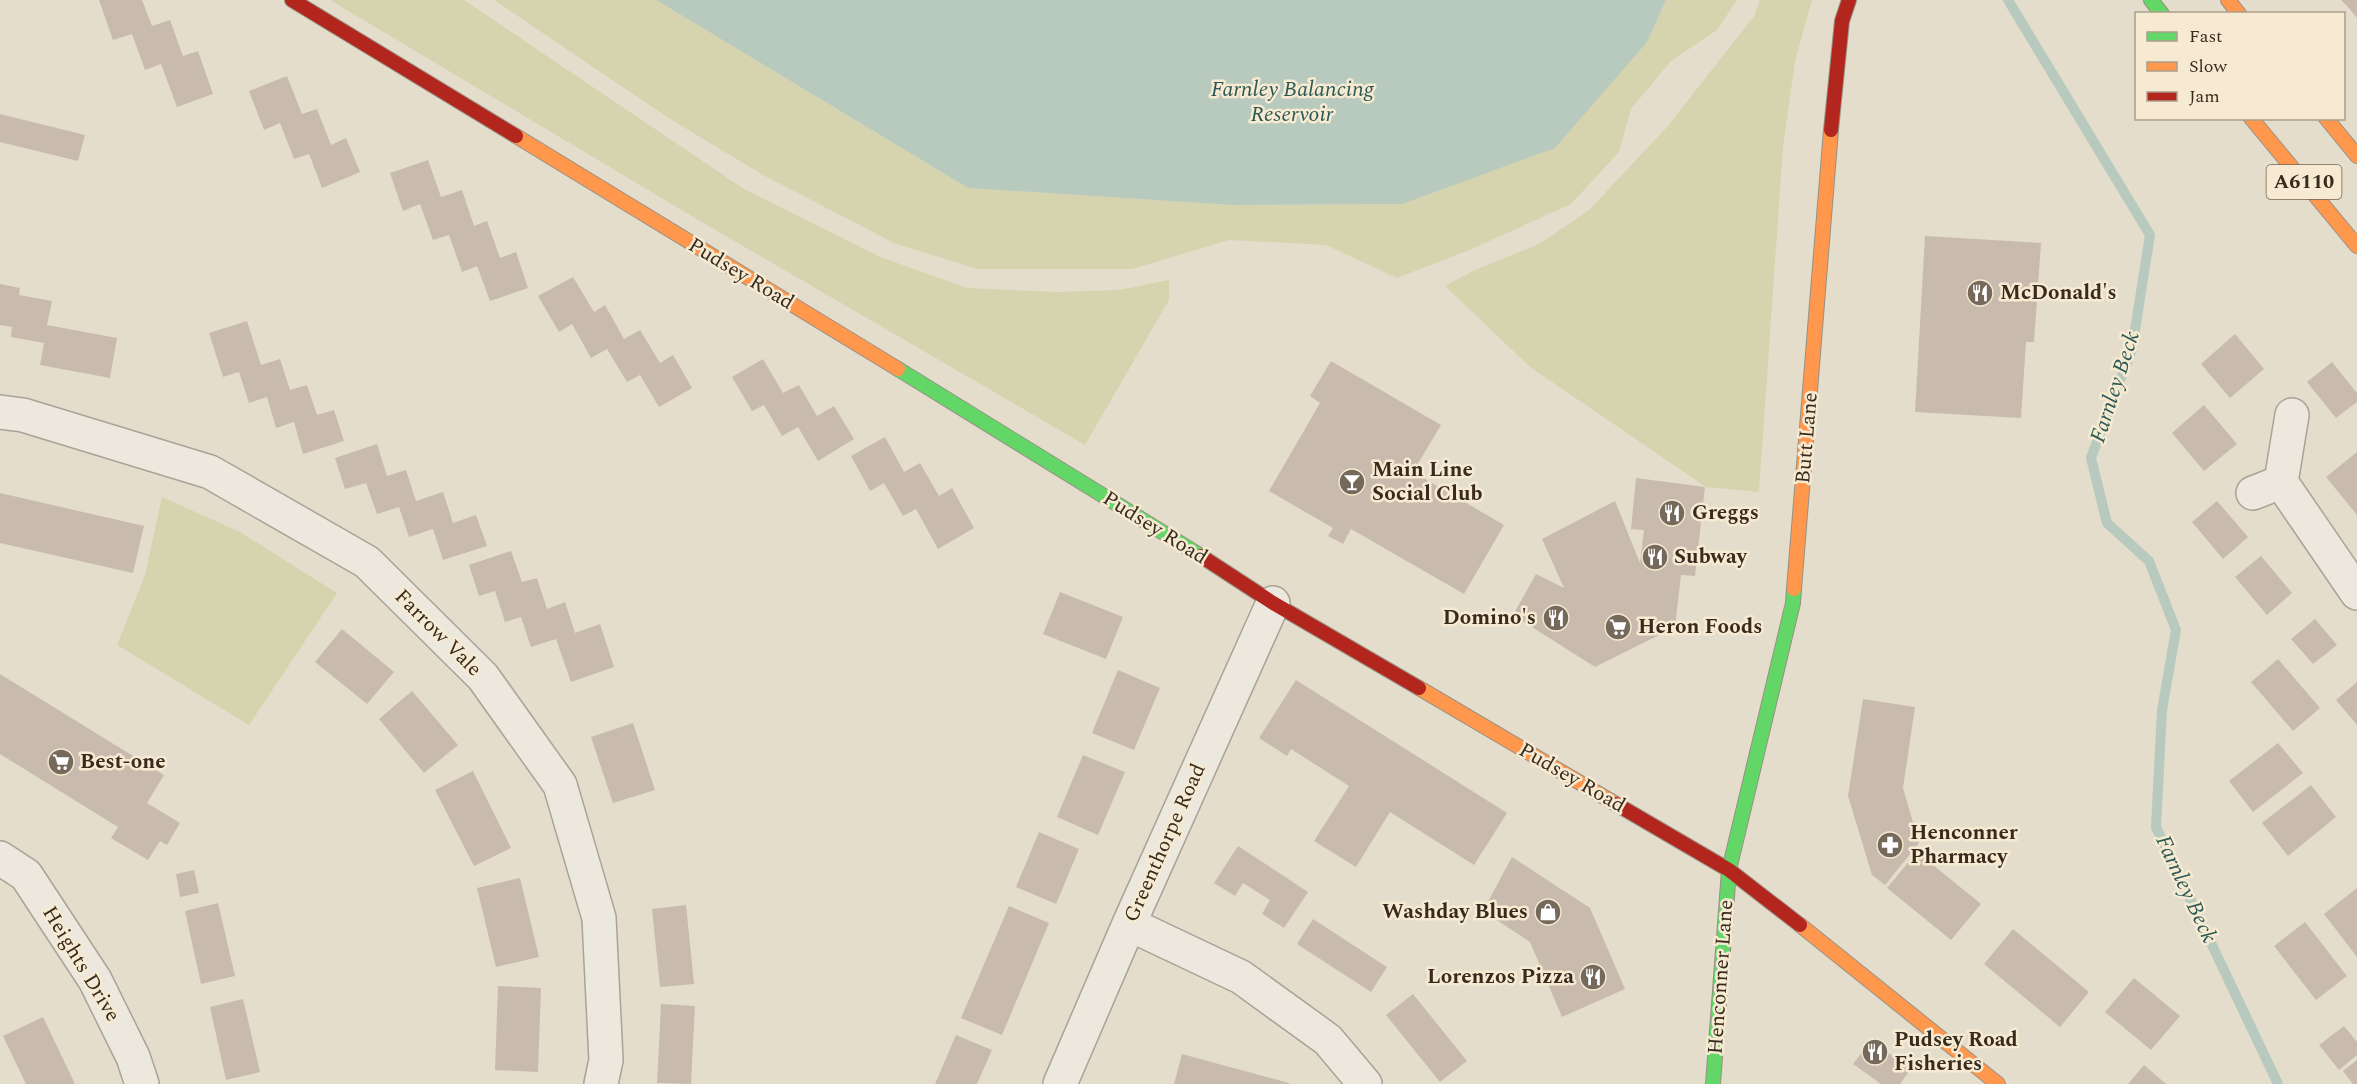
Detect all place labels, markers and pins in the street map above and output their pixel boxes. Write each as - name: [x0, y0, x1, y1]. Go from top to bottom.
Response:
- place label: McDonald's: [2000, 277, 2117, 309]
- restaurant icon: McDonald's: [1965, 278, 1995, 308]
- place label: Main Line Social Club: [1372, 454, 1483, 510]
- bar icon: Main Line Social Club: [1337, 467, 1367, 497]
- place label: Greggs: [1692, 497, 1759, 529]
- restaurant icon: Greggs: [1657, 498, 1687, 528]
- place label: Subway: [1674, 541, 1748, 573]
- restaurant icon: Subway: [1640, 542, 1670, 572]
- place label: Domino's: [1443, 602, 1536, 634]
- restaurant icon: Domino's: [1541, 603, 1571, 633]
- place label: Heron Foods: [1638, 611, 1762, 643]
- supermarket icon: Heron Foods: [1603, 612, 1633, 642]
- place label: Best-one: [80, 746, 166, 778]
- supermarket icon: Best-one: [46, 747, 76, 777]
- place label: Henconner Pharmacy: [1910, 817, 2018, 873]
- pharmacy icon: Henconner Pharmacy: [1875, 830, 1905, 860]
- place label: Washday Blues: [1382, 896, 1528, 928]
- shop icon: Washday Blues: [1533, 897, 1563, 927]
- place label: Lorenzos Pizza: [1427, 961, 1574, 993]
- restaurant icon: Lorenzos Pizza: [1578, 962, 1608, 992]
- place label: Pudsey Road Fisheries: [1894, 1024, 2018, 1080]
- restaurant icon: Pudsey Road Fisheries: [1860, 1037, 1890, 1067]

